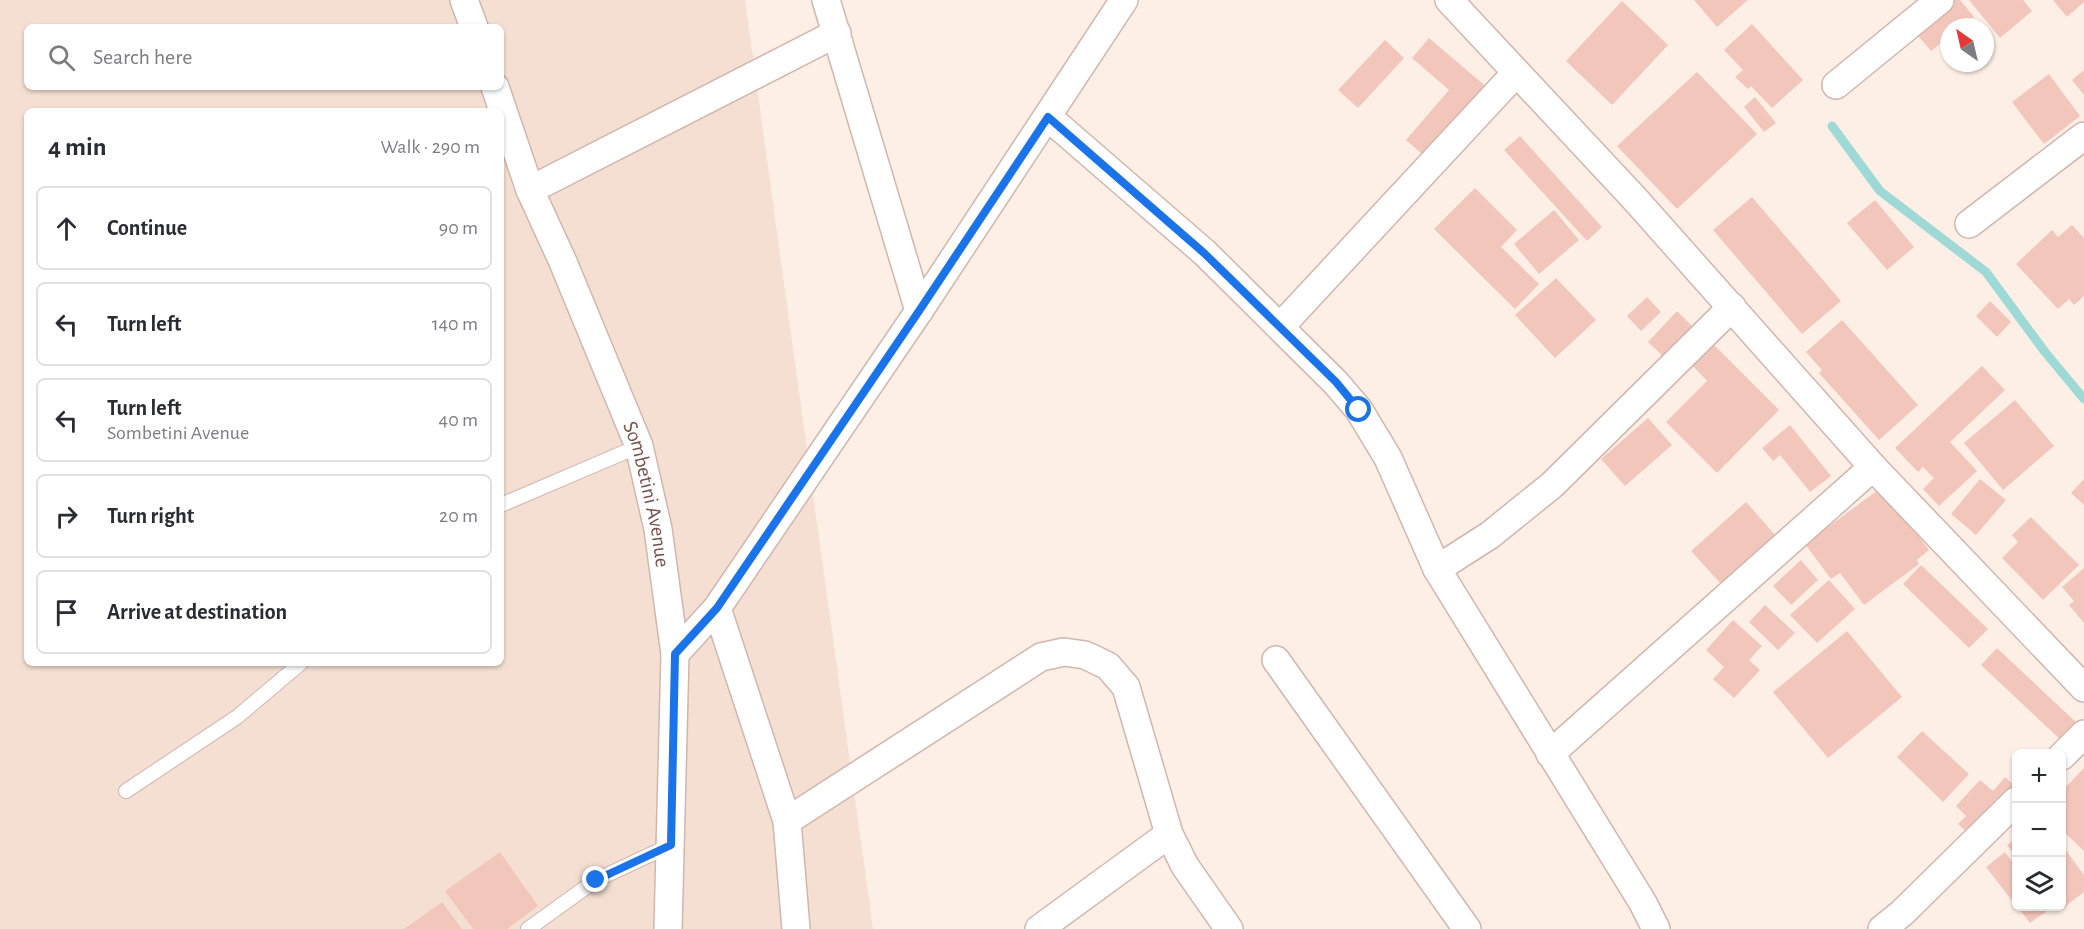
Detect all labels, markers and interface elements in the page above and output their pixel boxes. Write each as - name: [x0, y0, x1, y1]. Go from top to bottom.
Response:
- north arrow: [1940, 18, 1994, 72]
- search box: [24, 24, 504, 90]
- icon: search: [45, 41, 78, 74]
- text: Search here: [93, 46, 192, 68]
- text: 4 min: [48, 134, 107, 160]
- text: Walk · 290 m: [380, 137, 480, 157]
- icon: ahead: [50, 212, 83, 245]
- text: Continue: [107, 217, 187, 239]
- text: 90 m: [439, 218, 478, 238]
- icon: left: [50, 308, 83, 341]
- text: Turn left: [107, 313, 181, 335]
- text: 140 m: [432, 314, 478, 334]
- route start: [1345, 396, 1371, 422]
- text: Turn left: [107, 397, 181, 419]
- icon: left: [50, 404, 83, 437]
- text: 40 m: [439, 410, 478, 430]
- street label: Sombetini Avenue: [619, 418, 674, 569]
- text: Sombetini Avenue: [107, 423, 249, 443]
- icon: right: [50, 500, 83, 533]
- text: Turn right: [107, 505, 194, 527]
- text: 20 m: [439, 506, 478, 526]
- icon: arrive: [50, 596, 83, 629]
- text: Arrive at destination: [107, 601, 287, 623]
- map controls: [2012, 749, 2066, 911]
- button: +: [2012, 749, 2066, 803]
- button: −: [2012, 803, 2066, 857]
- button: layers: [2012, 857, 2066, 911]
- route end: [582, 866, 608, 892]

